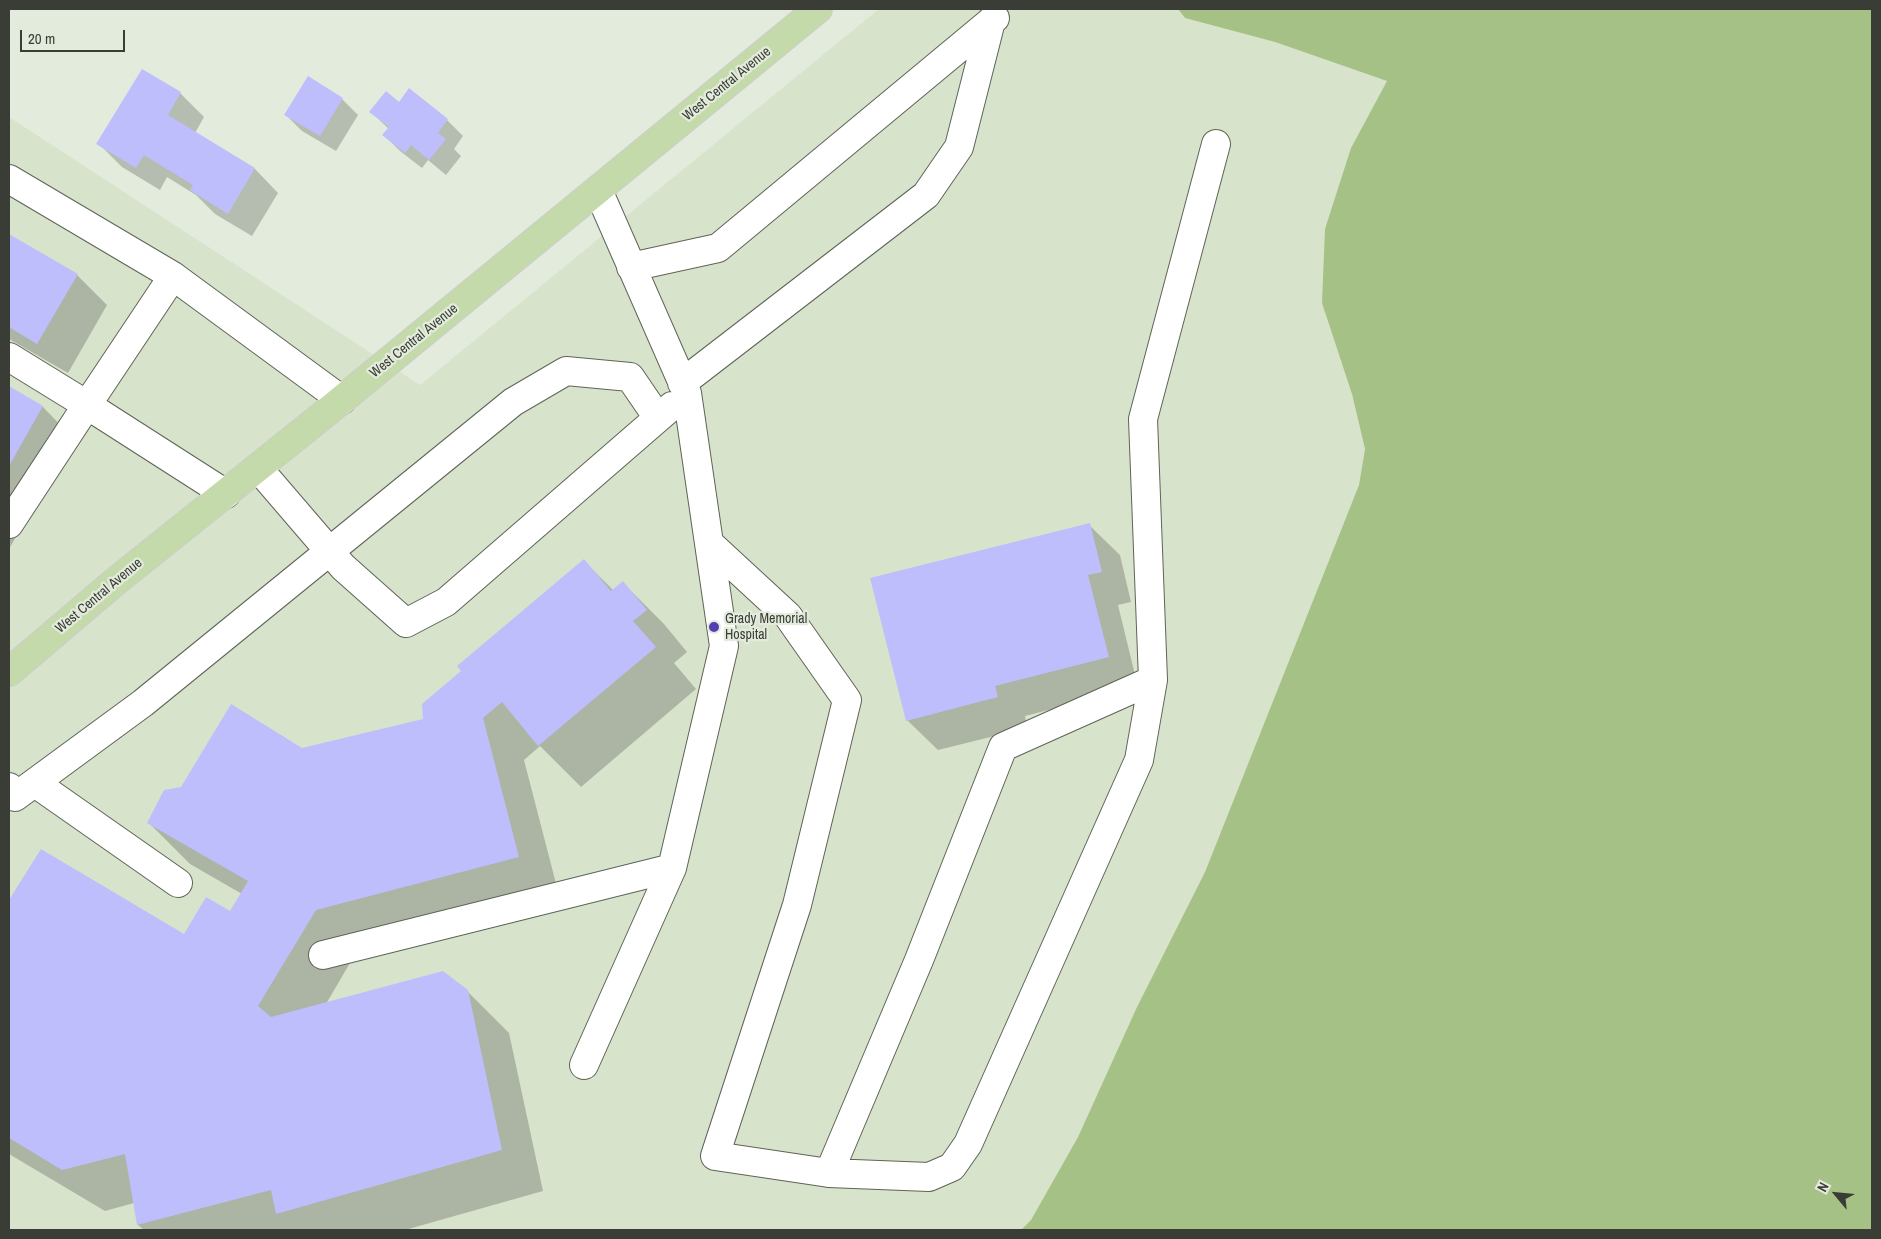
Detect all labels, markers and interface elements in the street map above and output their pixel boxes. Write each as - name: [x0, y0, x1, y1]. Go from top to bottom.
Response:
- scale bar: [22, 20, 128, 52]
- text: 20 m: [28, 28, 55, 49]
- street label: West Central Avenue: [680, 43, 774, 125]
- street label: West Central Avenue: [367, 300, 461, 382]
- street label: West Central Avenue: [52, 555, 146, 637]
- place label: Grady Memorial Hospital: [725, 611, 807, 644]
- marker: Grady Memorial Hospital: [707, 620, 721, 634]
- north arrow: [1811, 1169, 1861, 1219]
- text: N: [1813, 1179, 1833, 1195]

